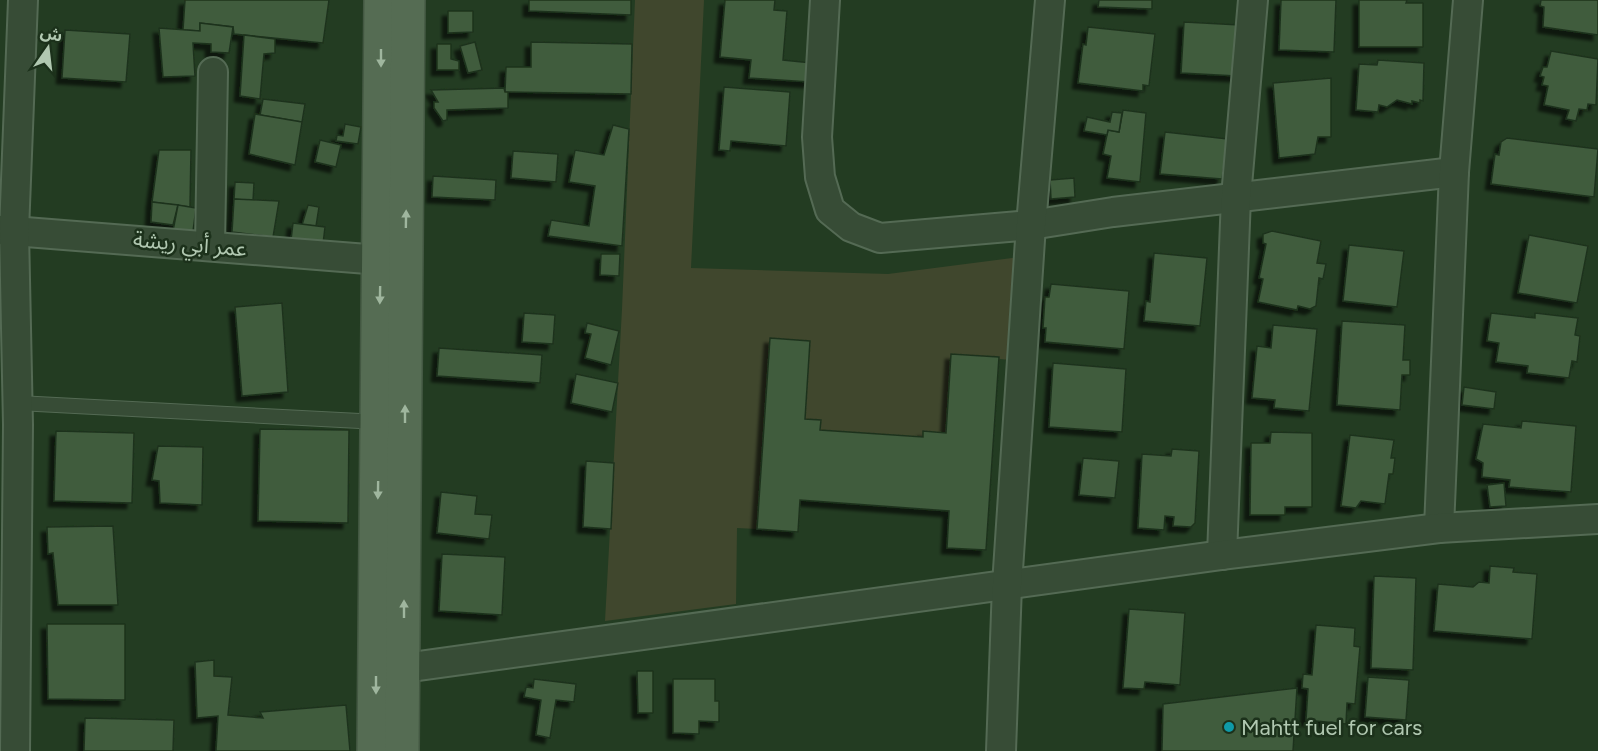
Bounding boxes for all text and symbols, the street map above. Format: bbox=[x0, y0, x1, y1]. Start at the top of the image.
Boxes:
north arrow bbox=[18, 18, 78, 78]
text: ش bbox=[39, 22, 65, 46]
one-way arrow bbox=[376, 49, 386, 68]
one-way arrow bbox=[401, 209, 410, 228]
street label: عمر أبي ريشة bbox=[132, 226, 248, 266]
one-way arrow bbox=[375, 286, 385, 305]
one-way arrow bbox=[400, 404, 410, 423]
one-way arrow bbox=[373, 481, 383, 500]
one-way arrow bbox=[399, 599, 409, 618]
one-way arrow bbox=[371, 676, 380, 695]
place label: Mahtt fuel for cars bbox=[1241, 714, 1422, 741]
marker: Mahtt fuel for cars bbox=[1222, 720, 1236, 734]

